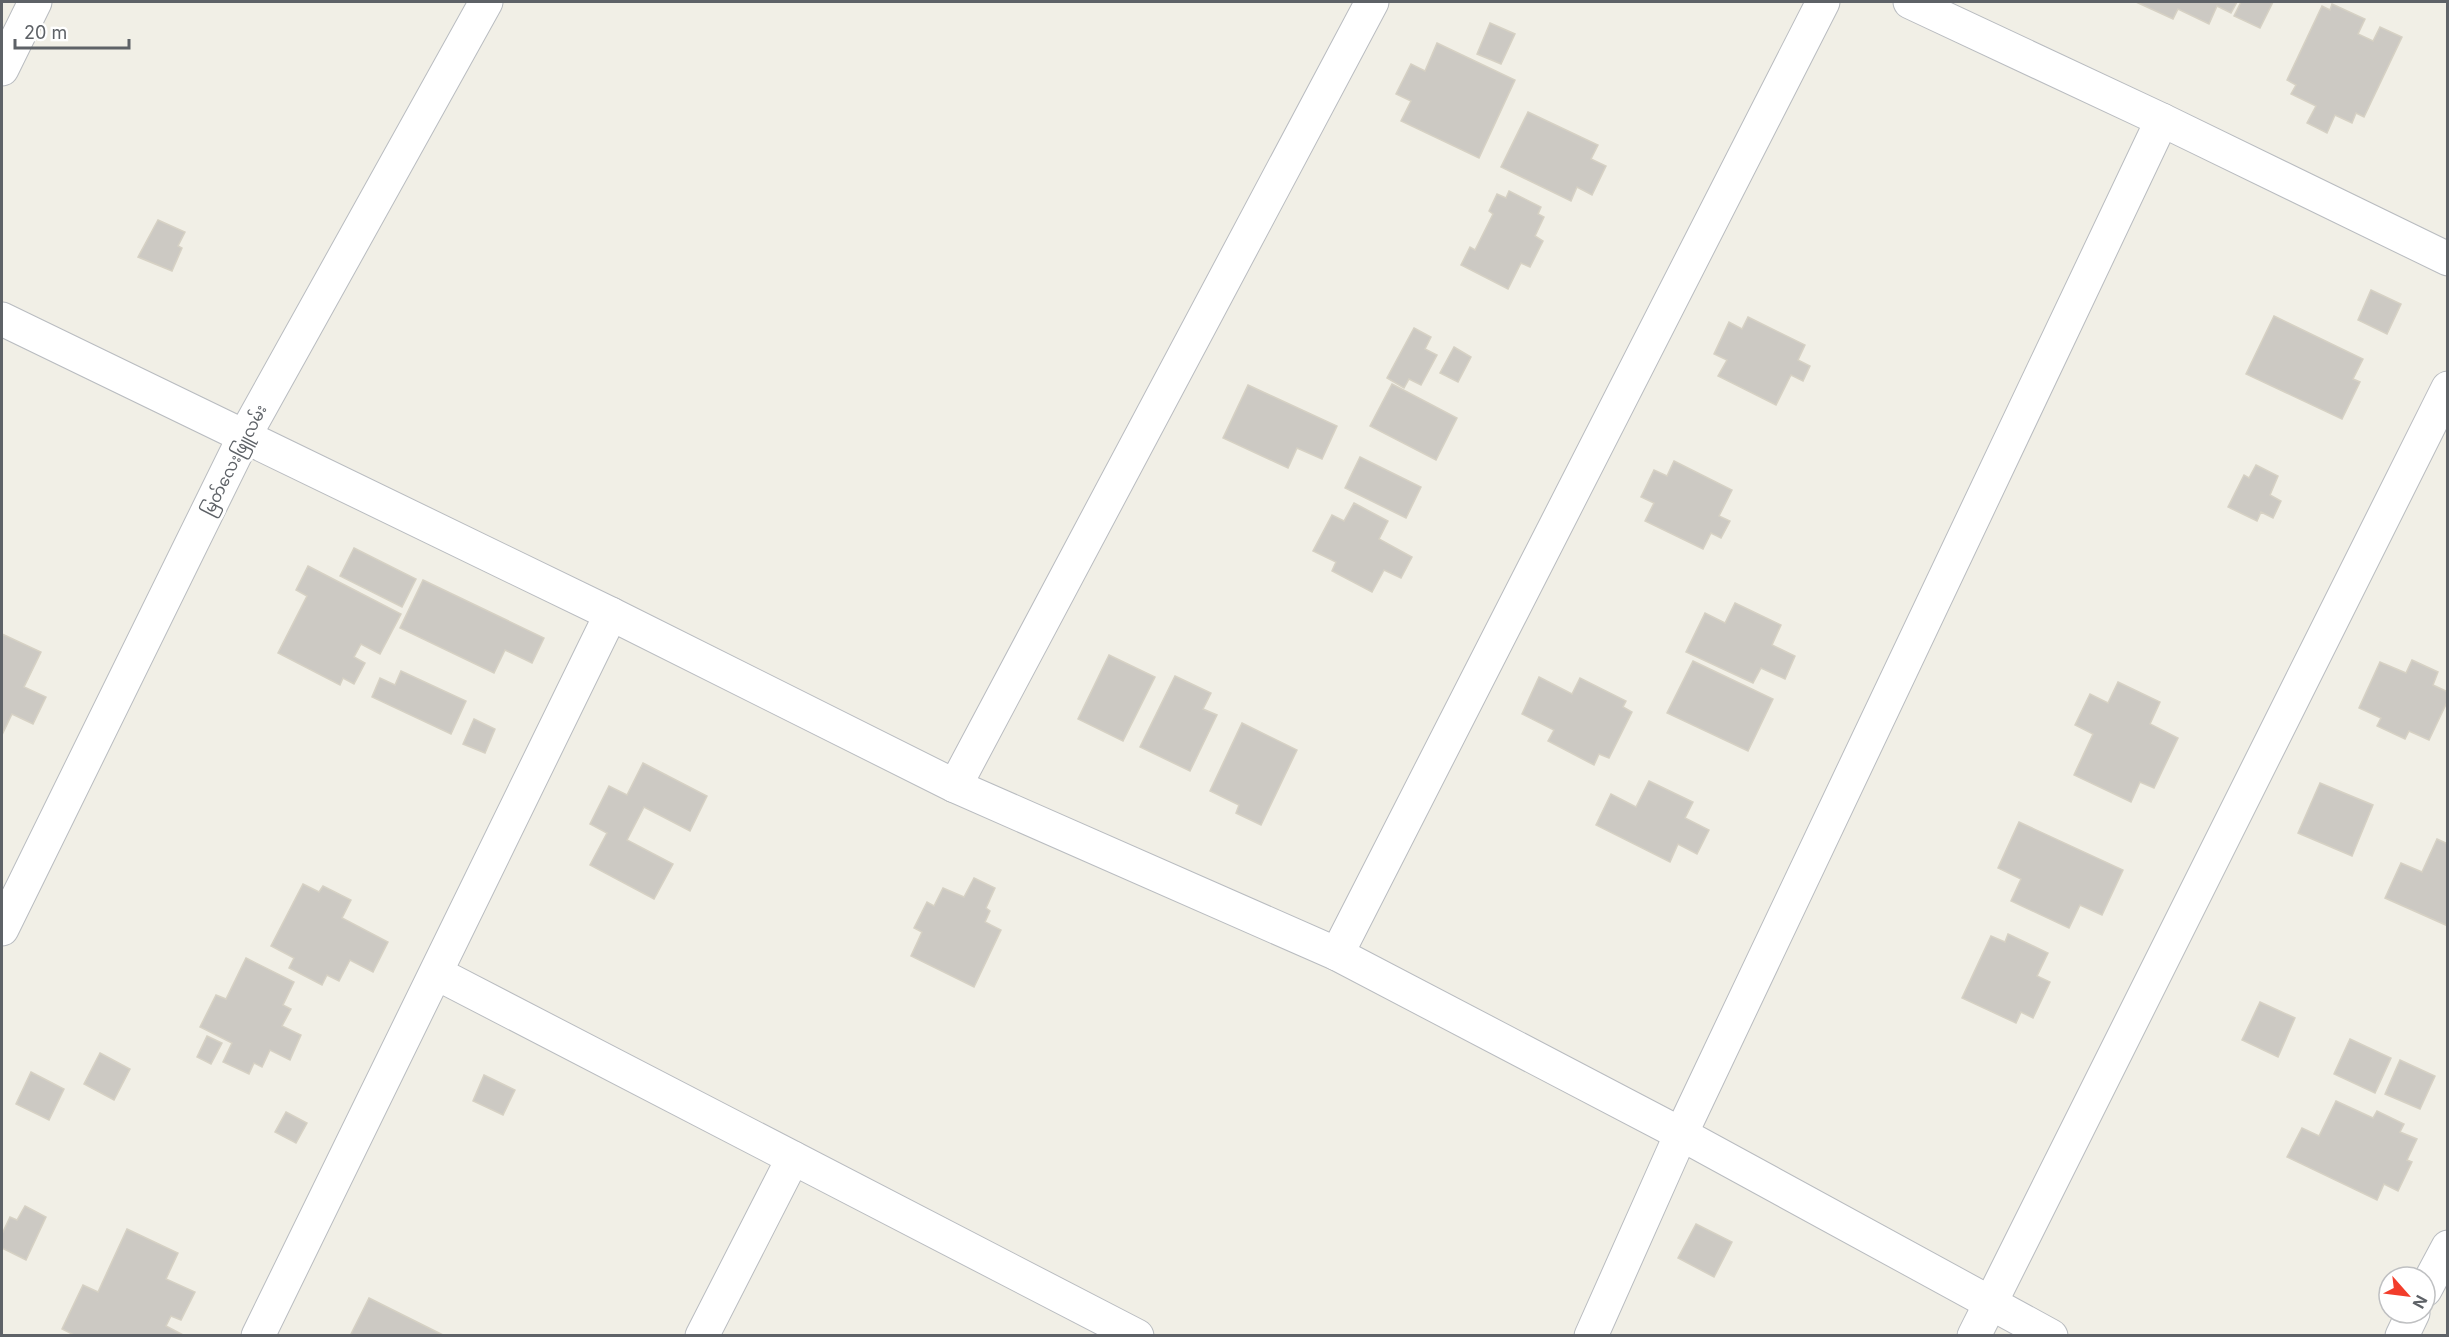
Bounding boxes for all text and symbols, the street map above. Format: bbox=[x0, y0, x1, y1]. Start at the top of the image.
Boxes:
scale bar bbox=[15, 12, 129, 50]
text: 20 m bbox=[24, 22, 67, 43]
street label: မြတ်လေးဖြူလမ်း bbox=[196, 401, 274, 521]
north arrow bbox=[2377, 1265, 2437, 1325]
text: N bbox=[2409, 1292, 2432, 1312]

